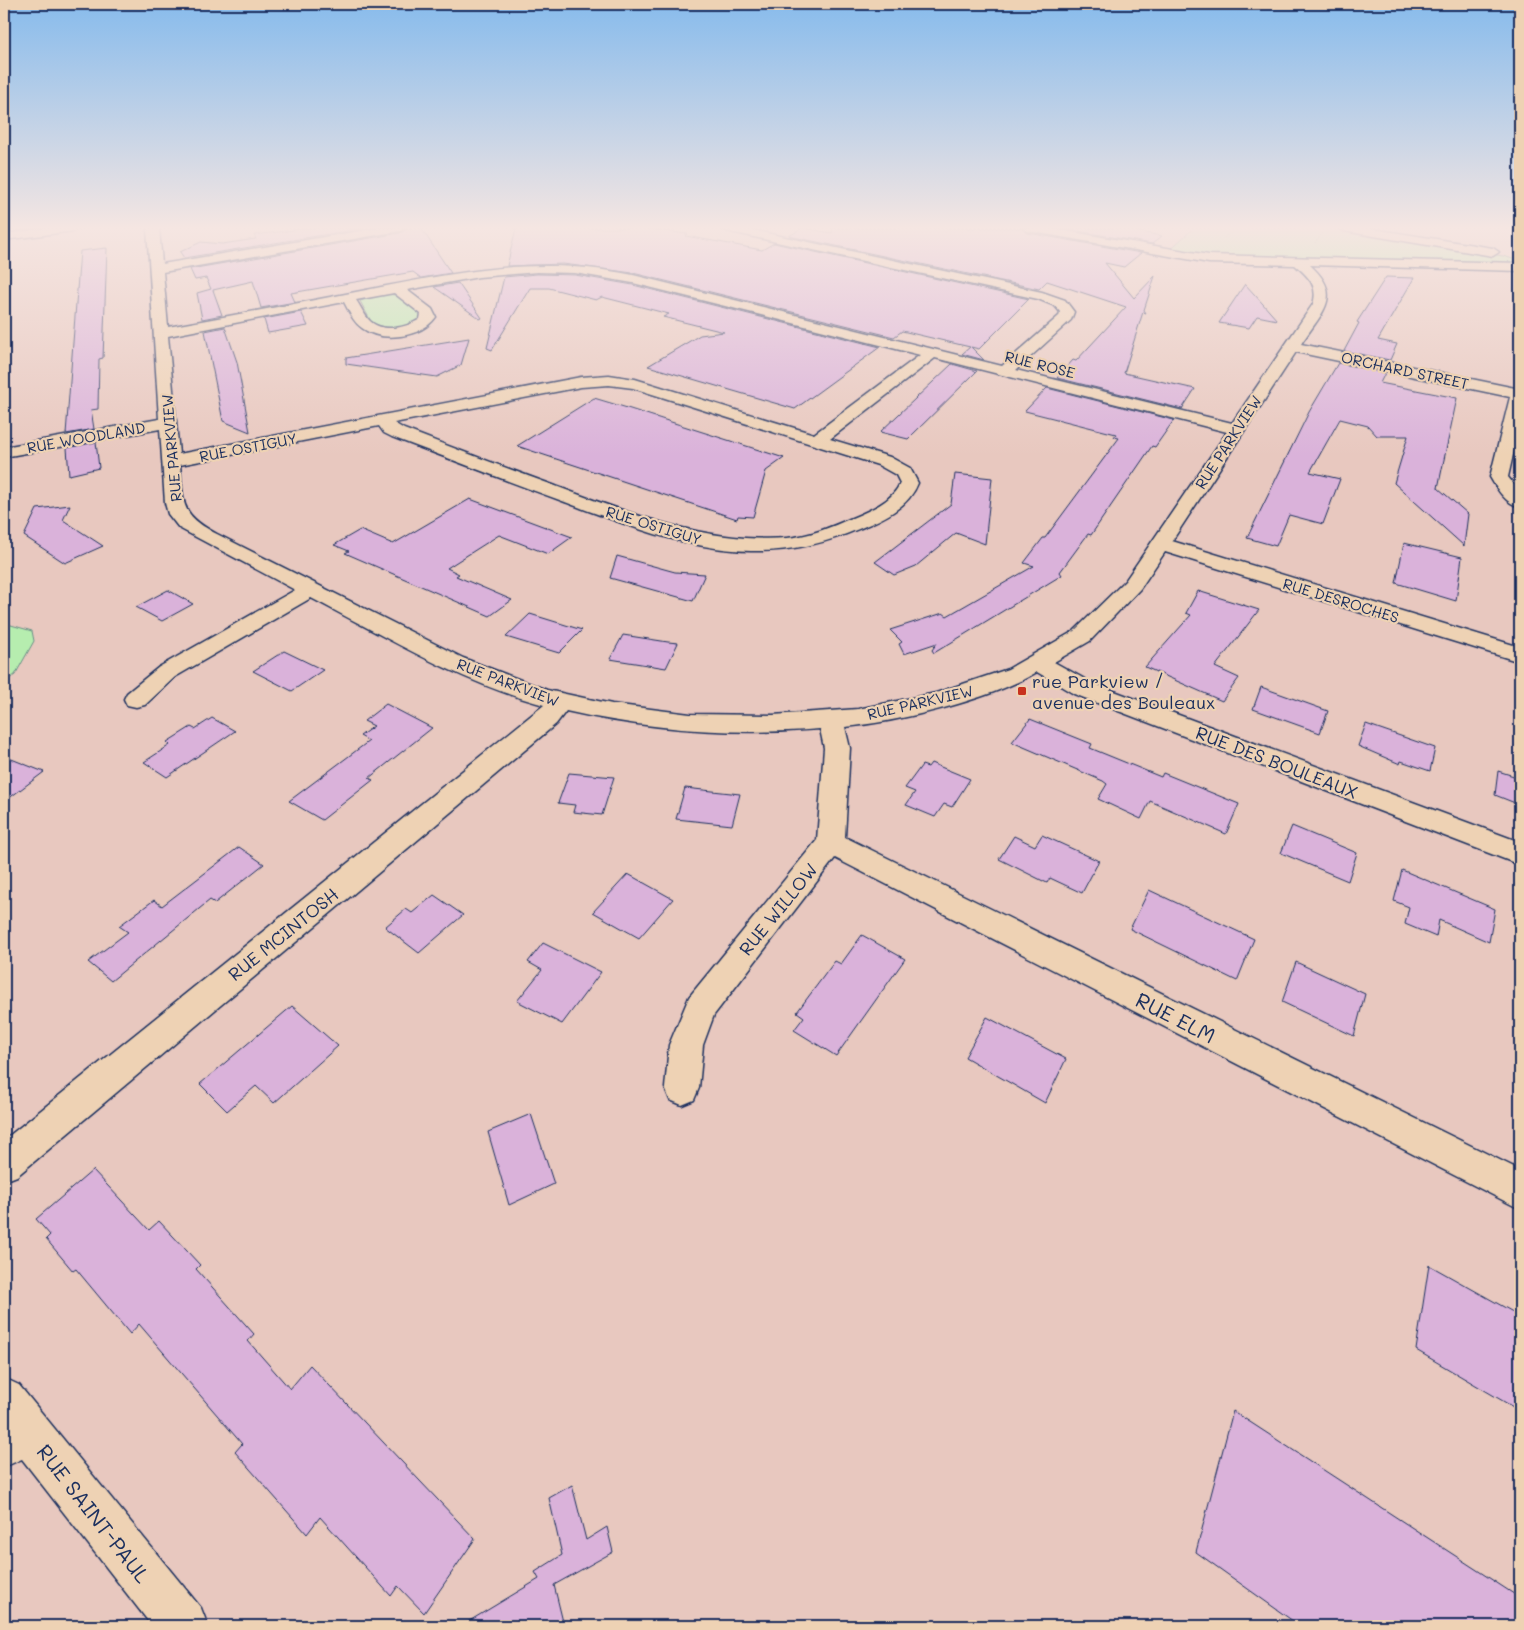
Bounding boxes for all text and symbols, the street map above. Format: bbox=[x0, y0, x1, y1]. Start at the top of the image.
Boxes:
street label: RUE ROSE bbox=[1003, 346, 1078, 382]
street label: ORCHARD STREET bbox=[1339, 347, 1471, 393]
street label: RUE PARKVIEW bbox=[1190, 391, 1266, 493]
street label: RUE PARKVIEW bbox=[156, 393, 186, 503]
street label: RUE WOODLAND bbox=[25, 417, 147, 457]
street label: RUE OSTIGUY bbox=[197, 428, 299, 466]
street label: RUE OSTIGUY bbox=[604, 501, 704, 549]
street label: RUE DESROCHES bbox=[1281, 573, 1401, 627]
street label: RUE PARKVIEW bbox=[454, 653, 562, 711]
place label: rue Parkview / avenue des Bouleaux bbox=[1032, 669, 1215, 714]
street label: RUE PARKVIEW bbox=[865, 680, 975, 724]
marker: rue Parkview / avenue des Bouleaux bbox=[1016, 685, 1028, 697]
street label: RUE DES BOULEAUX bbox=[1192, 720, 1362, 804]
street label: RUE WILLOW bbox=[733, 858, 823, 960]
street label: RUE MCINTOSH bbox=[223, 882, 343, 986]
street label: RUE ELM bbox=[1132, 985, 1220, 1049]
street label: RUE SAINT-PAUL bbox=[31, 1438, 157, 1588]

